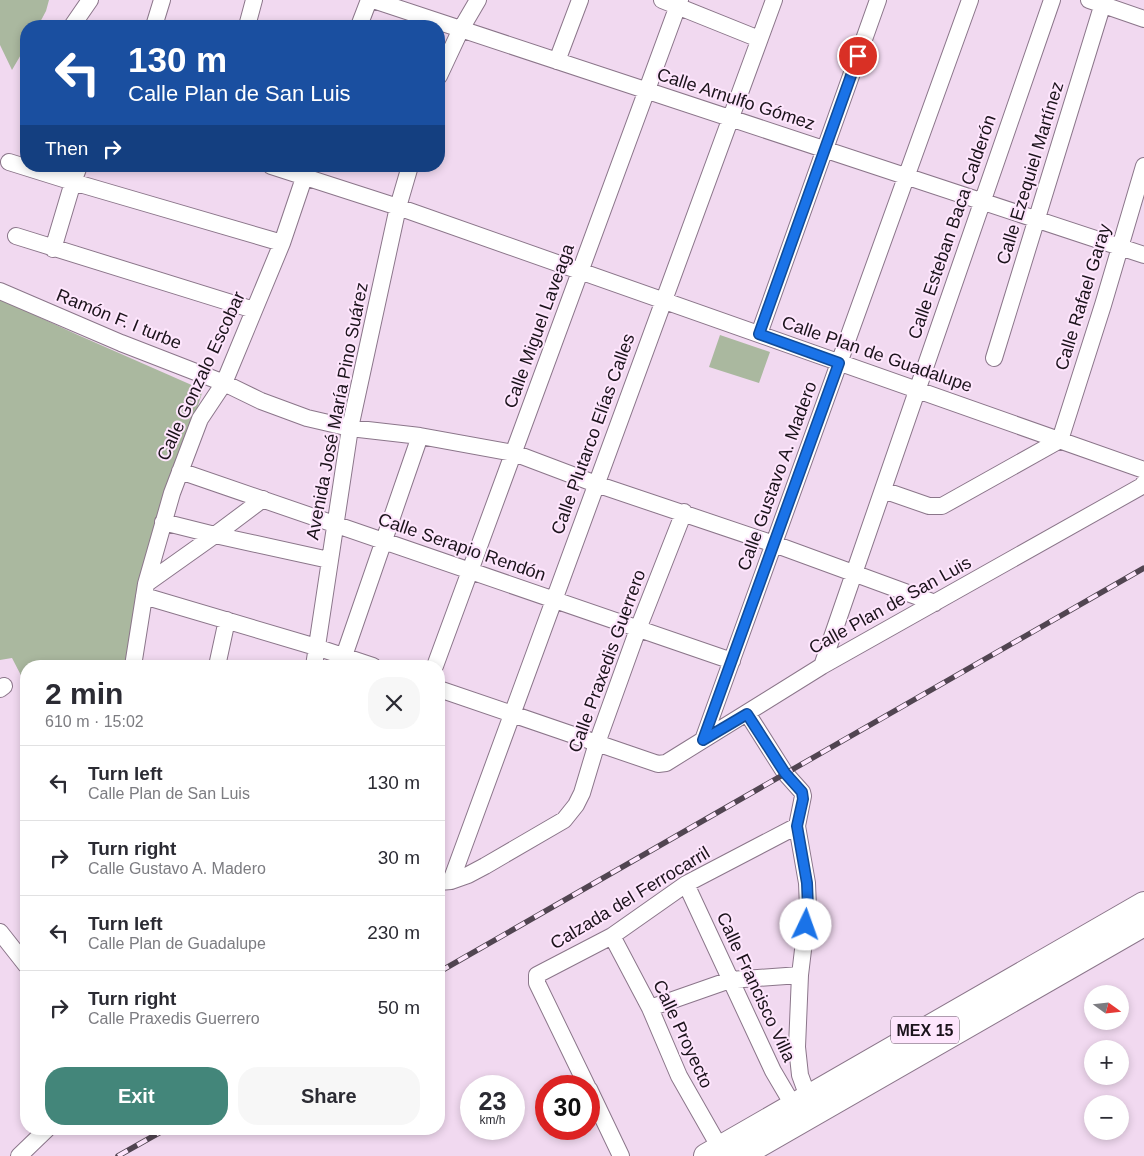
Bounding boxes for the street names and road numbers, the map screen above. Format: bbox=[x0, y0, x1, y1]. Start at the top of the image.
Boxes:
street label: Calle Arnulfo Gómez bbox=[654, 64, 818, 134]
street label: Calle Ezequiel Martínez bbox=[993, 79, 1067, 267]
street label: Calle Esteban Baca Calderón bbox=[904, 112, 1000, 342]
street label: Calle Rafael Garay bbox=[1051, 221, 1115, 373]
street label: Calle Miguel Laveaga bbox=[500, 240, 578, 411]
street label: Avenida José María Pino Suárez bbox=[302, 281, 372, 541]
street label: Ramón F. I turbe bbox=[54, 285, 184, 353]
street label: Calle Gonzalo Escobar bbox=[153, 288, 249, 464]
street label: Calle Plan de Guadalupe bbox=[779, 312, 975, 396]
street label: Calle Plutarco Elías Calles bbox=[547, 331, 639, 537]
street label: Calle Gustavo A. Madero bbox=[733, 379, 821, 573]
street label: Calle Serapio Rendón bbox=[375, 509, 549, 585]
street label: Calle Plan de San Luis bbox=[806, 552, 974, 658]
street label: Calle Praxedis Guerrero bbox=[565, 567, 649, 755]
street label: Calzada del Ferrocarril bbox=[547, 843, 713, 953]
street label: Calle Francisco Villa bbox=[713, 909, 800, 1066]
street label: Calle Proyecto bbox=[649, 977, 717, 1091]
road number: MEX 15 bbox=[891, 1016, 959, 1044]

